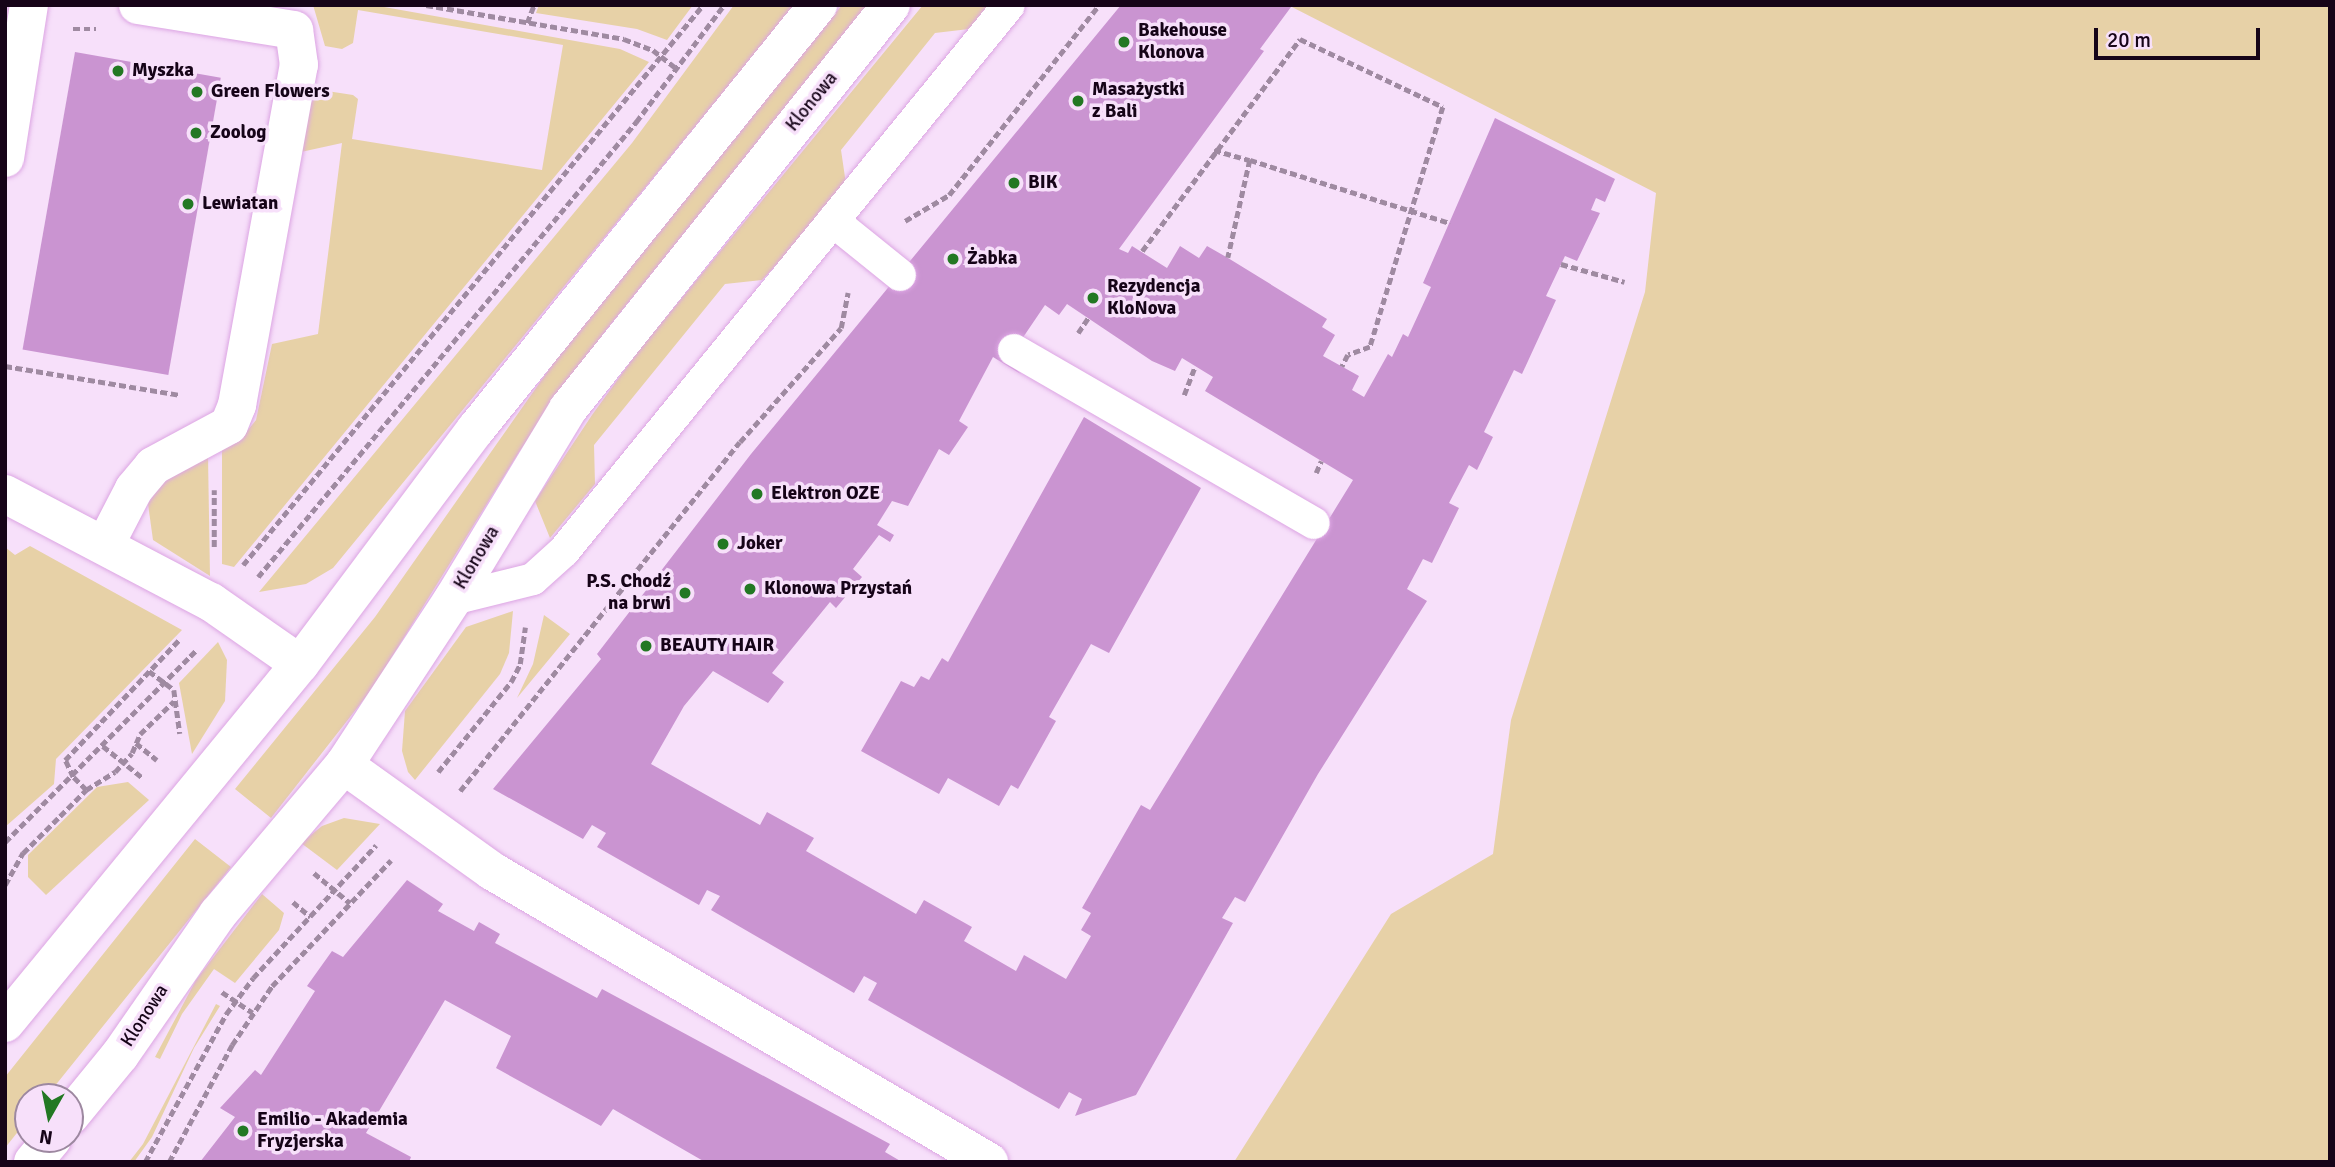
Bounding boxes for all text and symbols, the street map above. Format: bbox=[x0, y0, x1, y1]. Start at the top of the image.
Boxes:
scale bar bbox=[2097, 14, 2263, 58]
place label: Bakehouse Klonova bbox=[1138, 20, 1227, 64]
text: 20 m bbox=[2107, 27, 2151, 53]
marker: Bakehouse Klonova bbox=[1116, 34, 1132, 50]
place label: Myszka bbox=[132, 60, 194, 82]
marker: Myszka bbox=[110, 63, 126, 79]
street label: Klonowa bbox=[781, 68, 843, 136]
place label: Masażystki z Bali bbox=[1092, 79, 1185, 123]
place label: Green Flowers bbox=[211, 81, 330, 103]
marker: Green Flowers bbox=[189, 84, 205, 100]
marker: Masażystki z Bali bbox=[1070, 93, 1086, 109]
place label: Zoolog bbox=[210, 122, 266, 144]
marker: Zoolog bbox=[188, 125, 204, 141]
place label: BIK bbox=[1028, 172, 1057, 194]
marker: BIK bbox=[1006, 175, 1022, 191]
place label: Lewiatan bbox=[202, 193, 278, 215]
marker: Lewiatan bbox=[180, 196, 196, 212]
place label: Żabka bbox=[967, 248, 1017, 270]
marker: Żabka bbox=[945, 251, 961, 267]
place label: Rezydencja KloNova bbox=[1107, 276, 1200, 320]
marker: Rezydencja KloNova bbox=[1085, 290, 1101, 306]
place label: Elektron OZE bbox=[771, 483, 880, 505]
marker: Elektron OZE bbox=[749, 486, 765, 502]
street label: Klonowa bbox=[449, 522, 505, 594]
place label: Joker bbox=[737, 533, 782, 555]
marker: Joker bbox=[715, 536, 731, 552]
place label: P.S. Chodź na brwi bbox=[586, 571, 671, 615]
place label: Klonowa Przystań bbox=[764, 578, 912, 600]
marker: Klonowa Przystań bbox=[742, 581, 758, 597]
marker: P.S. Chodź na brwi bbox=[677, 585, 693, 601]
place label: BEAUTY HAIR bbox=[660, 635, 774, 657]
marker: BEAUTY HAIR bbox=[638, 638, 654, 654]
street label: Klonowa bbox=[116, 981, 174, 1051]
north arrow bbox=[14, 1083, 84, 1153]
place label: Emilio - Akademia Fryzjerska bbox=[257, 1109, 408, 1153]
marker: Emilio - Akademia Fryzjerska bbox=[235, 1123, 251, 1139]
text: N bbox=[38, 1124, 54, 1150]

